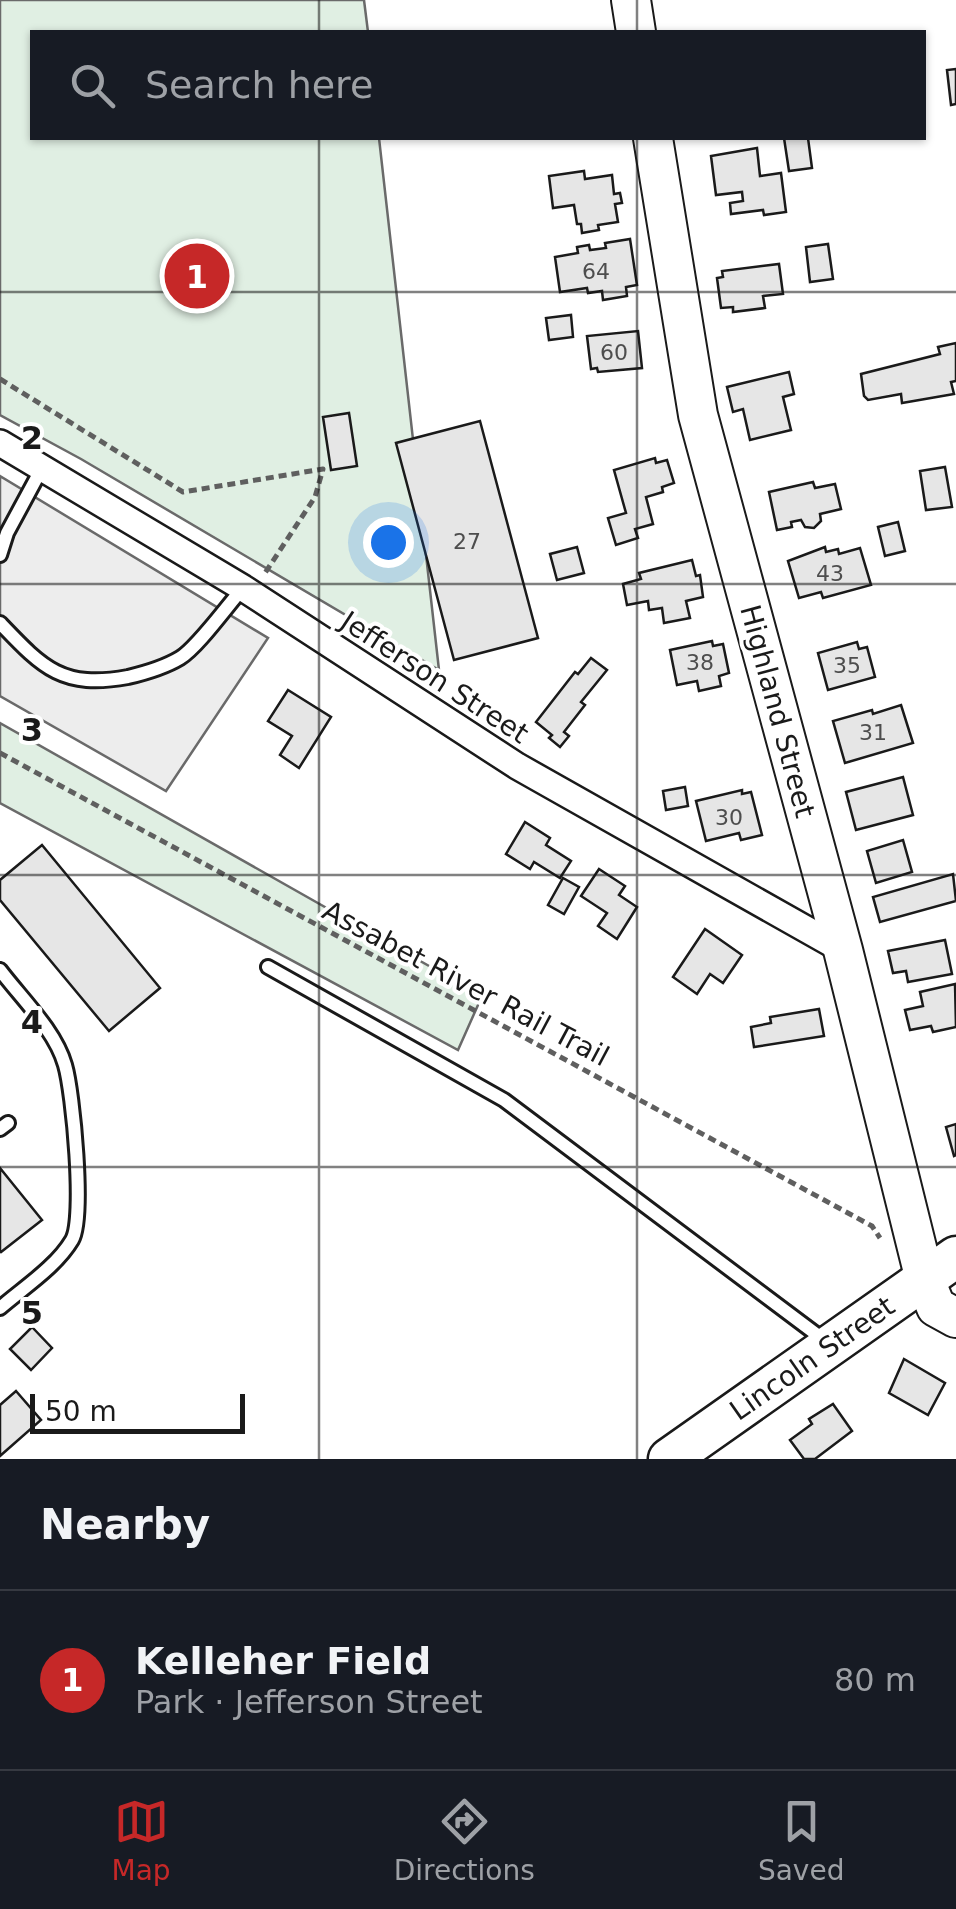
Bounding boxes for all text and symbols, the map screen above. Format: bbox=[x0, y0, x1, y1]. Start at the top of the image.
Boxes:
search box bbox=[30, 30, 926, 140]
icon: search bbox=[65, 58, 120, 113]
text: Search here bbox=[145, 63, 373, 107]
pin: 1 bbox=[164, 238, 230, 314]
house number: 64 bbox=[582, 259, 610, 284]
house number: 60 bbox=[600, 340, 628, 365]
text: 2 bbox=[21, 419, 43, 457]
your location bbox=[363, 517, 414, 568]
house number: 27 bbox=[453, 529, 481, 554]
house number: 43 bbox=[816, 561, 844, 586]
street label: Highland Street bbox=[733, 601, 822, 821]
street label: Jefferson Street bbox=[333, 603, 535, 750]
house number: 38 bbox=[686, 650, 714, 675]
house number: 35 bbox=[833, 653, 861, 678]
text: 3 bbox=[21, 711, 43, 749]
house number: 31 bbox=[859, 720, 887, 745]
house number: 30 bbox=[715, 805, 743, 830]
street label: Assabet River Rail Trail bbox=[317, 894, 615, 1073]
text: 4 bbox=[21, 1003, 43, 1041]
street label: Lincoln Street bbox=[724, 1289, 901, 1427]
text: 5 bbox=[21, 1294, 43, 1332]
scale bar bbox=[30, 1389, 245, 1434]
text: 50 m bbox=[45, 1395, 117, 1428]
text: Nearby bbox=[40, 1500, 210, 1549]
text: Kelleher Field bbox=[135, 1639, 431, 1683]
text: 1 bbox=[61, 1661, 84, 1699]
text: 80 m bbox=[834, 1661, 916, 1699]
text: Park · Jefferson Street bbox=[135, 1683, 483, 1721]
tab: Map bbox=[112, 1794, 171, 1887]
tab: Directions bbox=[394, 1794, 535, 1887]
tab: Saved bbox=[758, 1794, 844, 1887]

